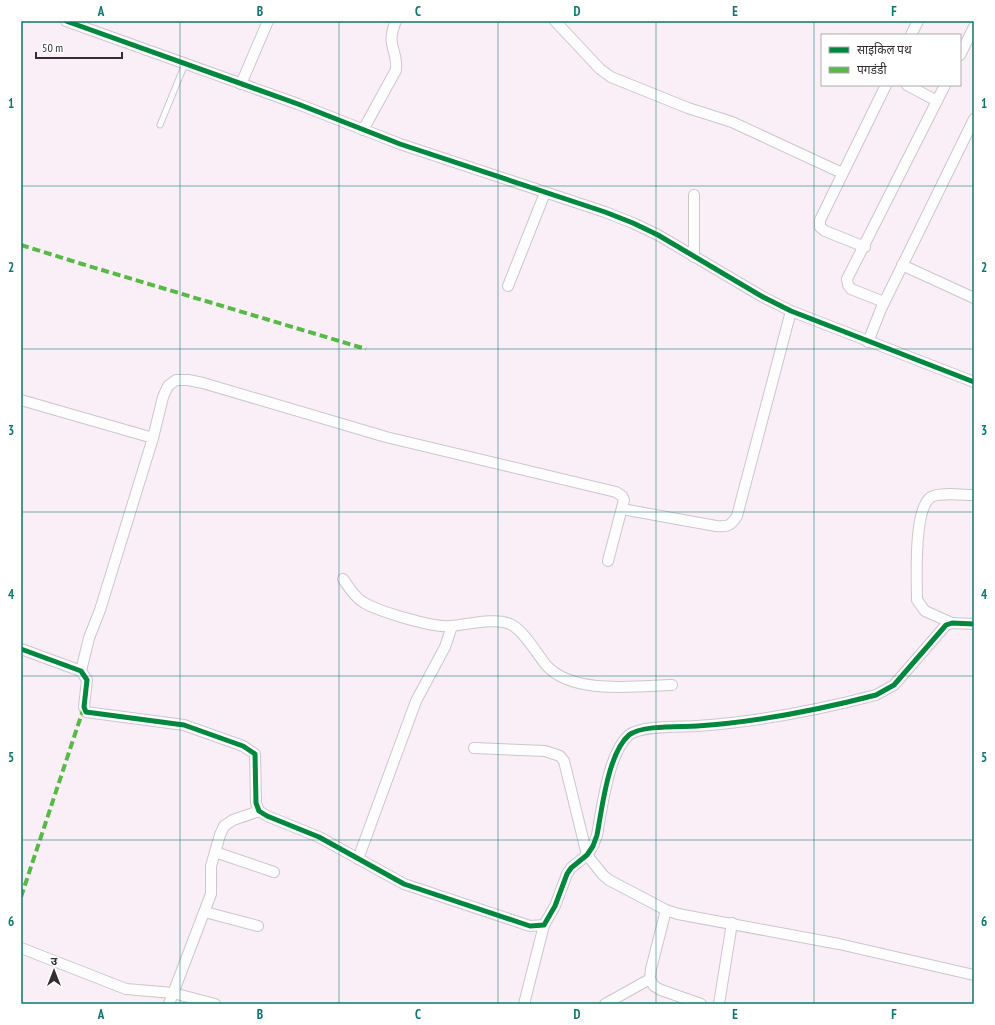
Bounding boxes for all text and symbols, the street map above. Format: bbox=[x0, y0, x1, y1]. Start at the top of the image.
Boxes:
text: A bbox=[97, 3, 105, 20]
text: B bbox=[257, 3, 263, 20]
text: C bbox=[415, 3, 421, 20]
text: D bbox=[574, 3, 581, 20]
text: E bbox=[732, 3, 738, 20]
text: F bbox=[891, 3, 897, 20]
scale bar bbox=[36, 34, 122, 60]
legend bbox=[821, 34, 961, 86]
text: 50 m bbox=[42, 40, 63, 55]
text: साइकिल पथ bbox=[857, 42, 912, 57]
text: पगडंडी bbox=[857, 62, 887, 77]
text: 1 bbox=[8, 95, 14, 112]
text: 1 bbox=[981, 95, 987, 112]
text: 2 bbox=[8, 259, 14, 276]
text: 2 bbox=[981, 259, 987, 276]
text: 3 bbox=[8, 422, 14, 439]
text: 3 bbox=[981, 422, 987, 439]
text: 4 bbox=[8, 586, 15, 603]
text: 4 bbox=[981, 586, 988, 603]
text: 5 bbox=[8, 749, 14, 766]
text: 5 bbox=[981, 749, 987, 766]
text: 6 bbox=[8, 913, 14, 930]
text: 6 bbox=[981, 913, 987, 930]
north arrow bbox=[34, 951, 74, 991]
text: उ bbox=[51, 954, 58, 968]
text: A bbox=[97, 1006, 105, 1023]
text: B bbox=[257, 1006, 263, 1023]
text: C bbox=[415, 1006, 421, 1023]
text: D bbox=[574, 1006, 581, 1023]
text: E bbox=[732, 1006, 738, 1023]
text: F bbox=[891, 1006, 897, 1023]

